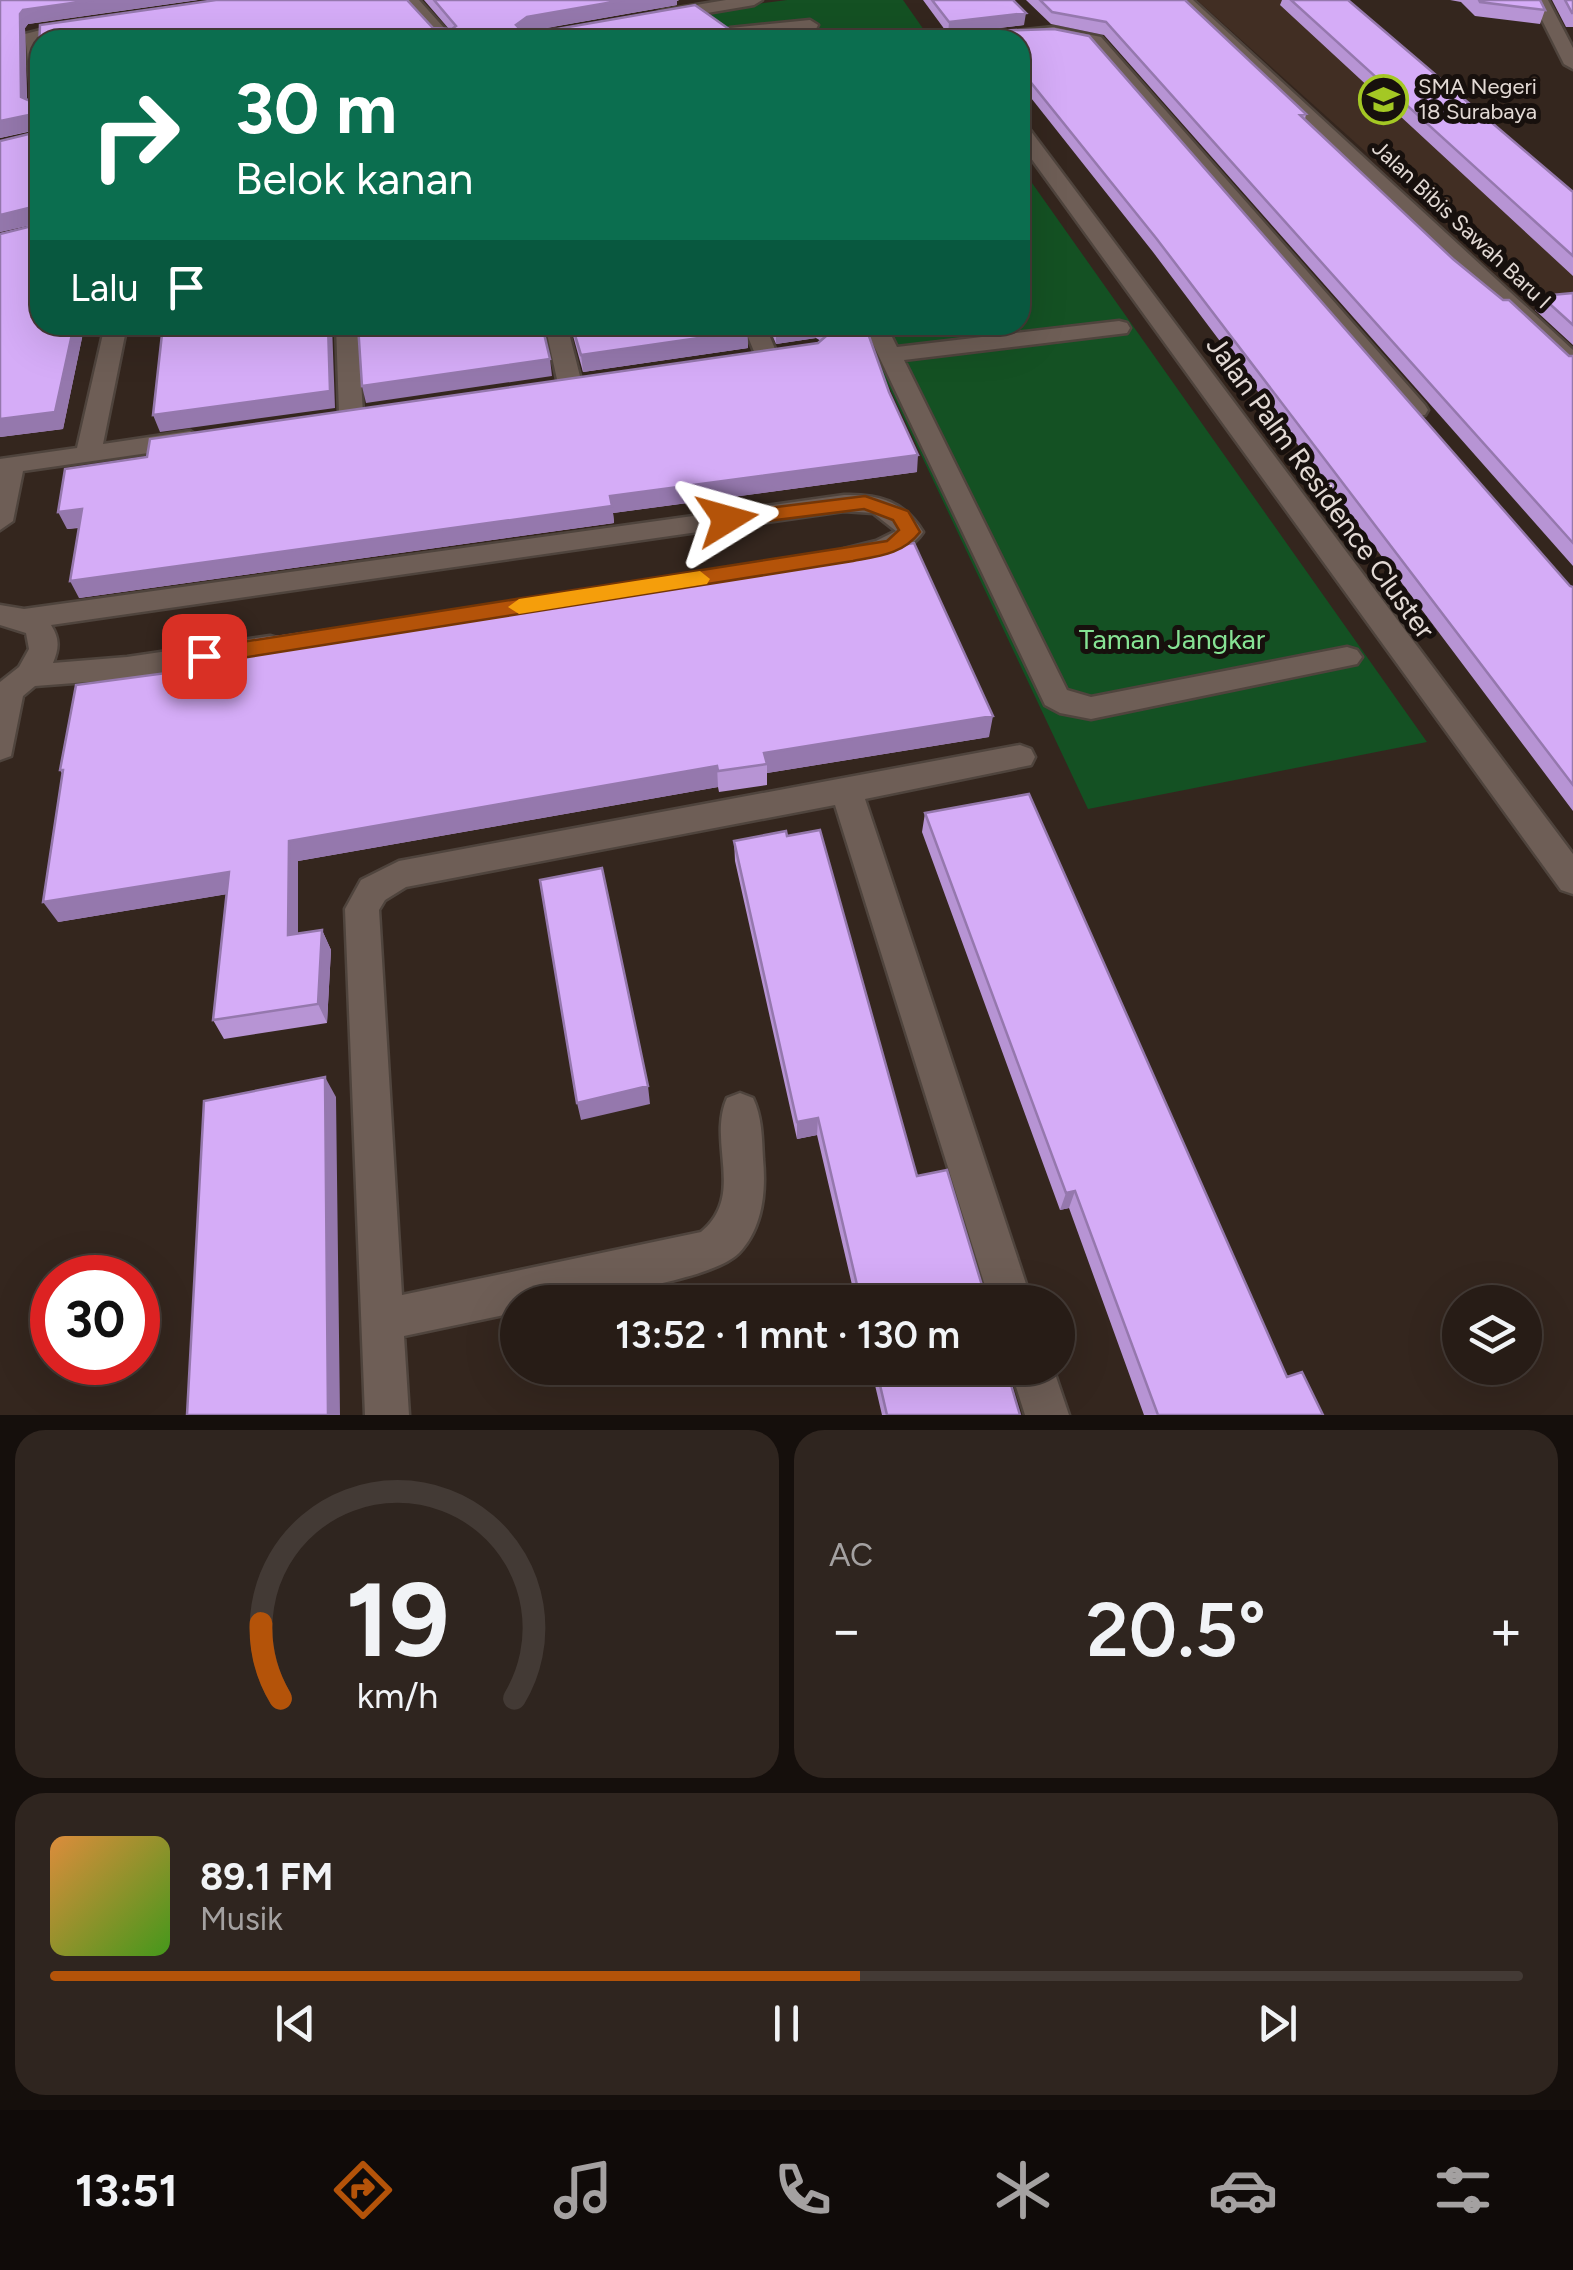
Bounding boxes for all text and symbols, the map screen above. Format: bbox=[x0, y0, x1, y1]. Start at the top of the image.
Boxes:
text: 30 m bbox=[235, 66, 397, 151]
icon: right bbox=[70, 70, 200, 200]
school or university icon: SMA Negeri 18 Surabaya bbox=[1357, 73, 1409, 125]
place label: SMA Negeri 18 Surabaya bbox=[1418, 73, 1537, 125]
street label: Jalan Bibis Sawah Baru I bbox=[1367, 134, 1557, 314]
text: Belok kanan bbox=[235, 151, 473, 205]
icon: arrive bbox=[159, 260, 214, 315]
text: Lalu bbox=[70, 265, 139, 311]
street label: Jalan Palm Residence Cluster bbox=[1200, 329, 1443, 646]
position arrow bbox=[675, 467, 779, 571]
pin bbox=[162, 614, 247, 699]
park label: Taman Jangkar bbox=[1079, 622, 1266, 656]
icon: arrive bbox=[177, 629, 232, 684]
speed limit sign: 30 bbox=[30, 1255, 160, 1385]
map controls bbox=[1442, 1285, 1542, 1385]
button: layers bbox=[1442, 1285, 1542, 1385]
text: 13:52 · 1 mnt · 130 m bbox=[615, 1312, 960, 1358]
text: AC bbox=[829, 1536, 873, 1574]
text: 19 bbox=[345, 1557, 449, 1682]
text: 20.5° bbox=[1086, 1585, 1266, 1675]
text: − bbox=[829, 1597, 863, 1663]
text: + bbox=[1489, 1597, 1523, 1663]
text: km/h bbox=[356, 1674, 438, 1717]
text: 89.1 FM bbox=[200, 1854, 333, 1900]
text: Musik bbox=[200, 1900, 283, 1938]
icon: previous bbox=[268, 1996, 323, 2051]
icon: pause bbox=[759, 1996, 814, 2051]
icon: next bbox=[1250, 1996, 1305, 2051]
icon: directions bbox=[328, 2155, 398, 2225]
icon: music bbox=[548, 2155, 618, 2225]
icon: phone bbox=[768, 2155, 838, 2225]
icon: climate bbox=[988, 2155, 1058, 2225]
icon: car bbox=[1208, 2155, 1278, 2225]
icon: filters bbox=[1428, 2155, 1498, 2225]
text: 13:51 bbox=[75, 2163, 178, 2217]

